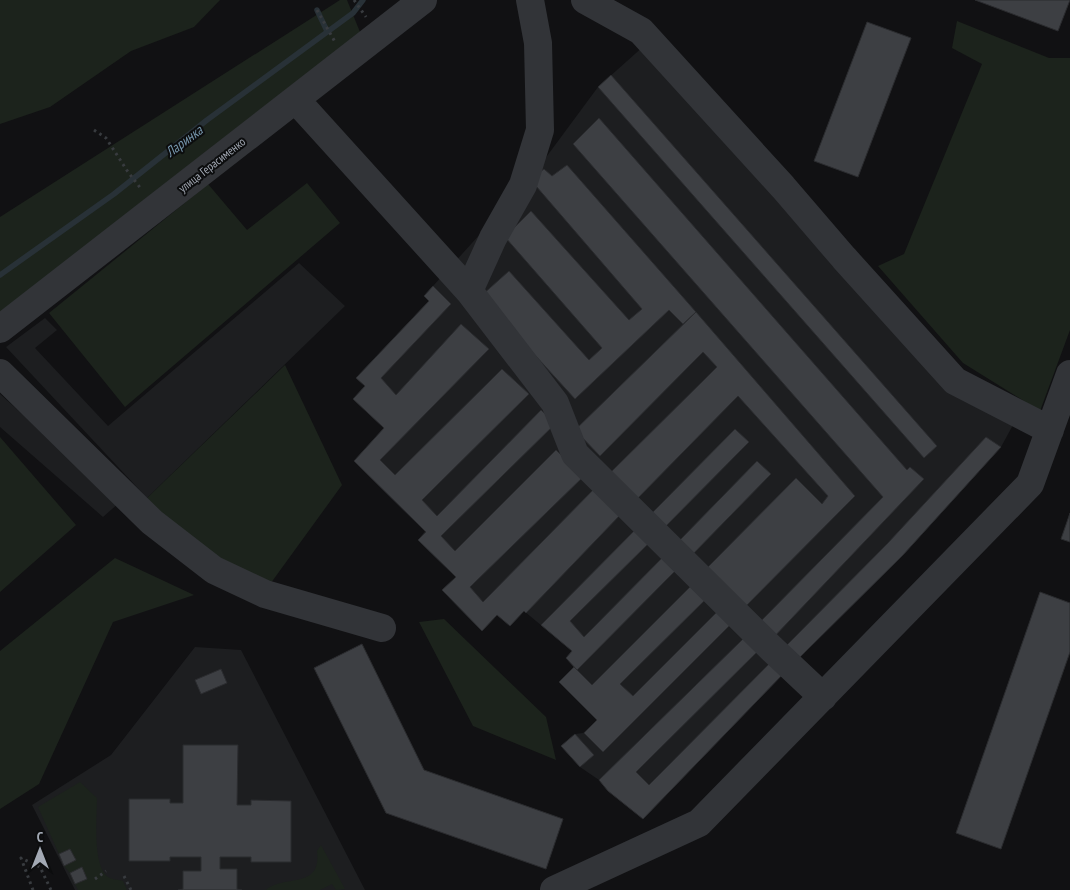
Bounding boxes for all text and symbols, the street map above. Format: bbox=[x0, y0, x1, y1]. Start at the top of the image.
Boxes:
water label: Ларинка bbox=[161, 120, 207, 161]
street label: улица Герасименко bbox=[175, 134, 248, 195]
north arrow bbox=[15, 825, 65, 875]
text: С bbox=[37, 828, 44, 846]

